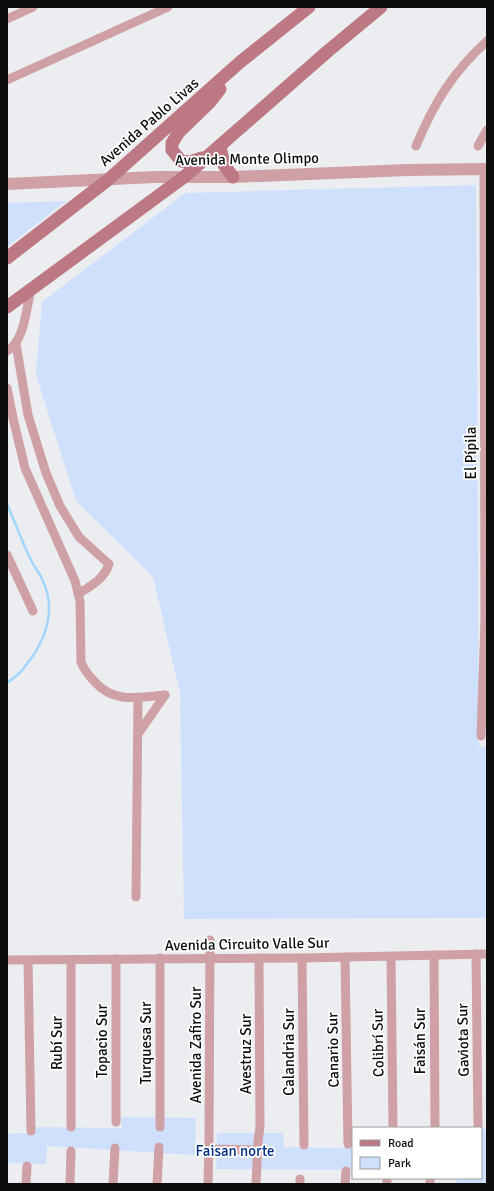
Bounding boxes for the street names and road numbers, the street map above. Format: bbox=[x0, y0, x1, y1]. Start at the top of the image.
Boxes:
street label: Avenida Pablo Livas bbox=[96, 74, 203, 170]
street label: Avenida Monte Olimpo bbox=[175, 149, 319, 169]
street label: El Pípila bbox=[462, 427, 480, 479]
street label: Avenida Circuito Valle Sur bbox=[164, 934, 330, 954]
street label: Avenida Zafiro Sur bbox=[187, 986, 205, 1104]
street label: Turquesa Sur bbox=[137, 1001, 155, 1084]
street label: Gaviota Sur bbox=[453, 1003, 473, 1077]
street label: Topacio Sur bbox=[93, 1004, 111, 1078]
street label: Faisán Sur bbox=[411, 1007, 429, 1074]
street label: Calandria Sur bbox=[280, 1008, 298, 1096]
street label: Colibrí Sur bbox=[368, 1008, 388, 1077]
street label: Canario Sur bbox=[323, 1012, 343, 1088]
street label: Avestruz Sur bbox=[237, 1013, 255, 1094]
street label: Rubí Sur bbox=[48, 1015, 66, 1070]

